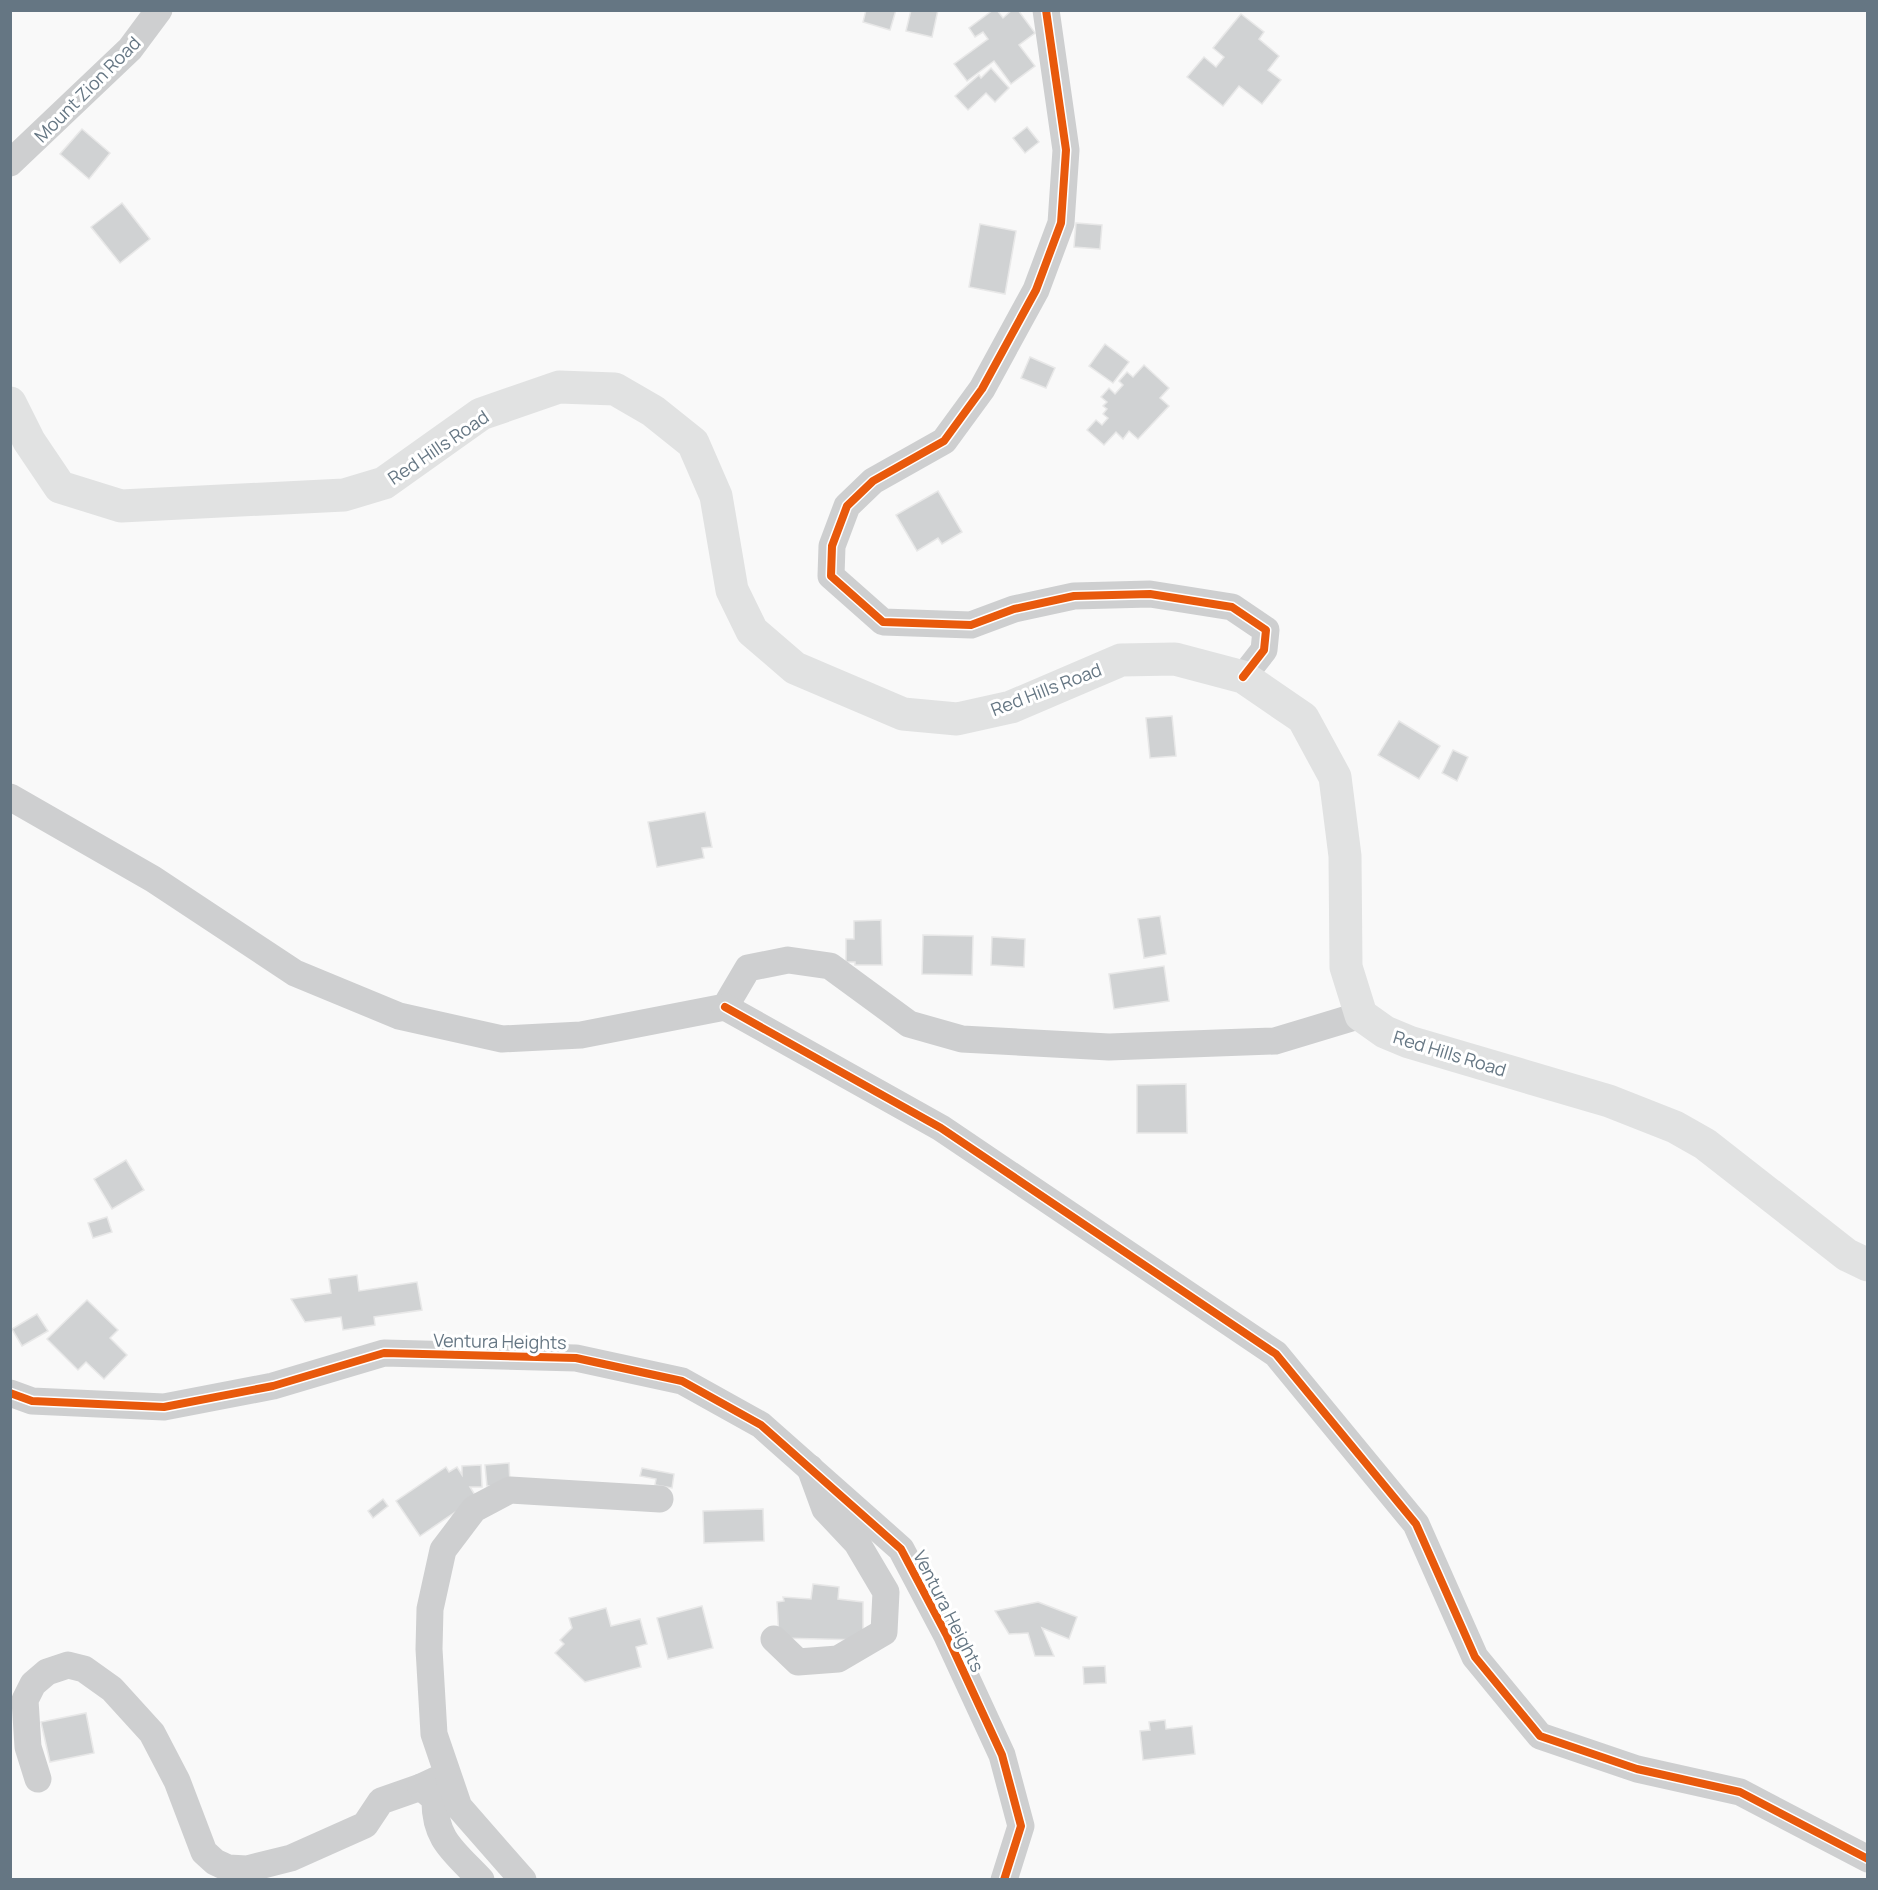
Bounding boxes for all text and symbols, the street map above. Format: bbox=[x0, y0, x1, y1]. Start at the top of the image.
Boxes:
street label: Mount Zion Road bbox=[29, 31, 145, 147]
street label: Red Hills Road bbox=[383, 404, 493, 490]
street label: Red Hills Road bbox=[987, 657, 1105, 721]
street label: Red Hills Road bbox=[1391, 1024, 1509, 1082]
street label: Ventura Heights bbox=[433, 1328, 567, 1354]
street label: Ventura Heights bbox=[908, 1546, 990, 1676]

